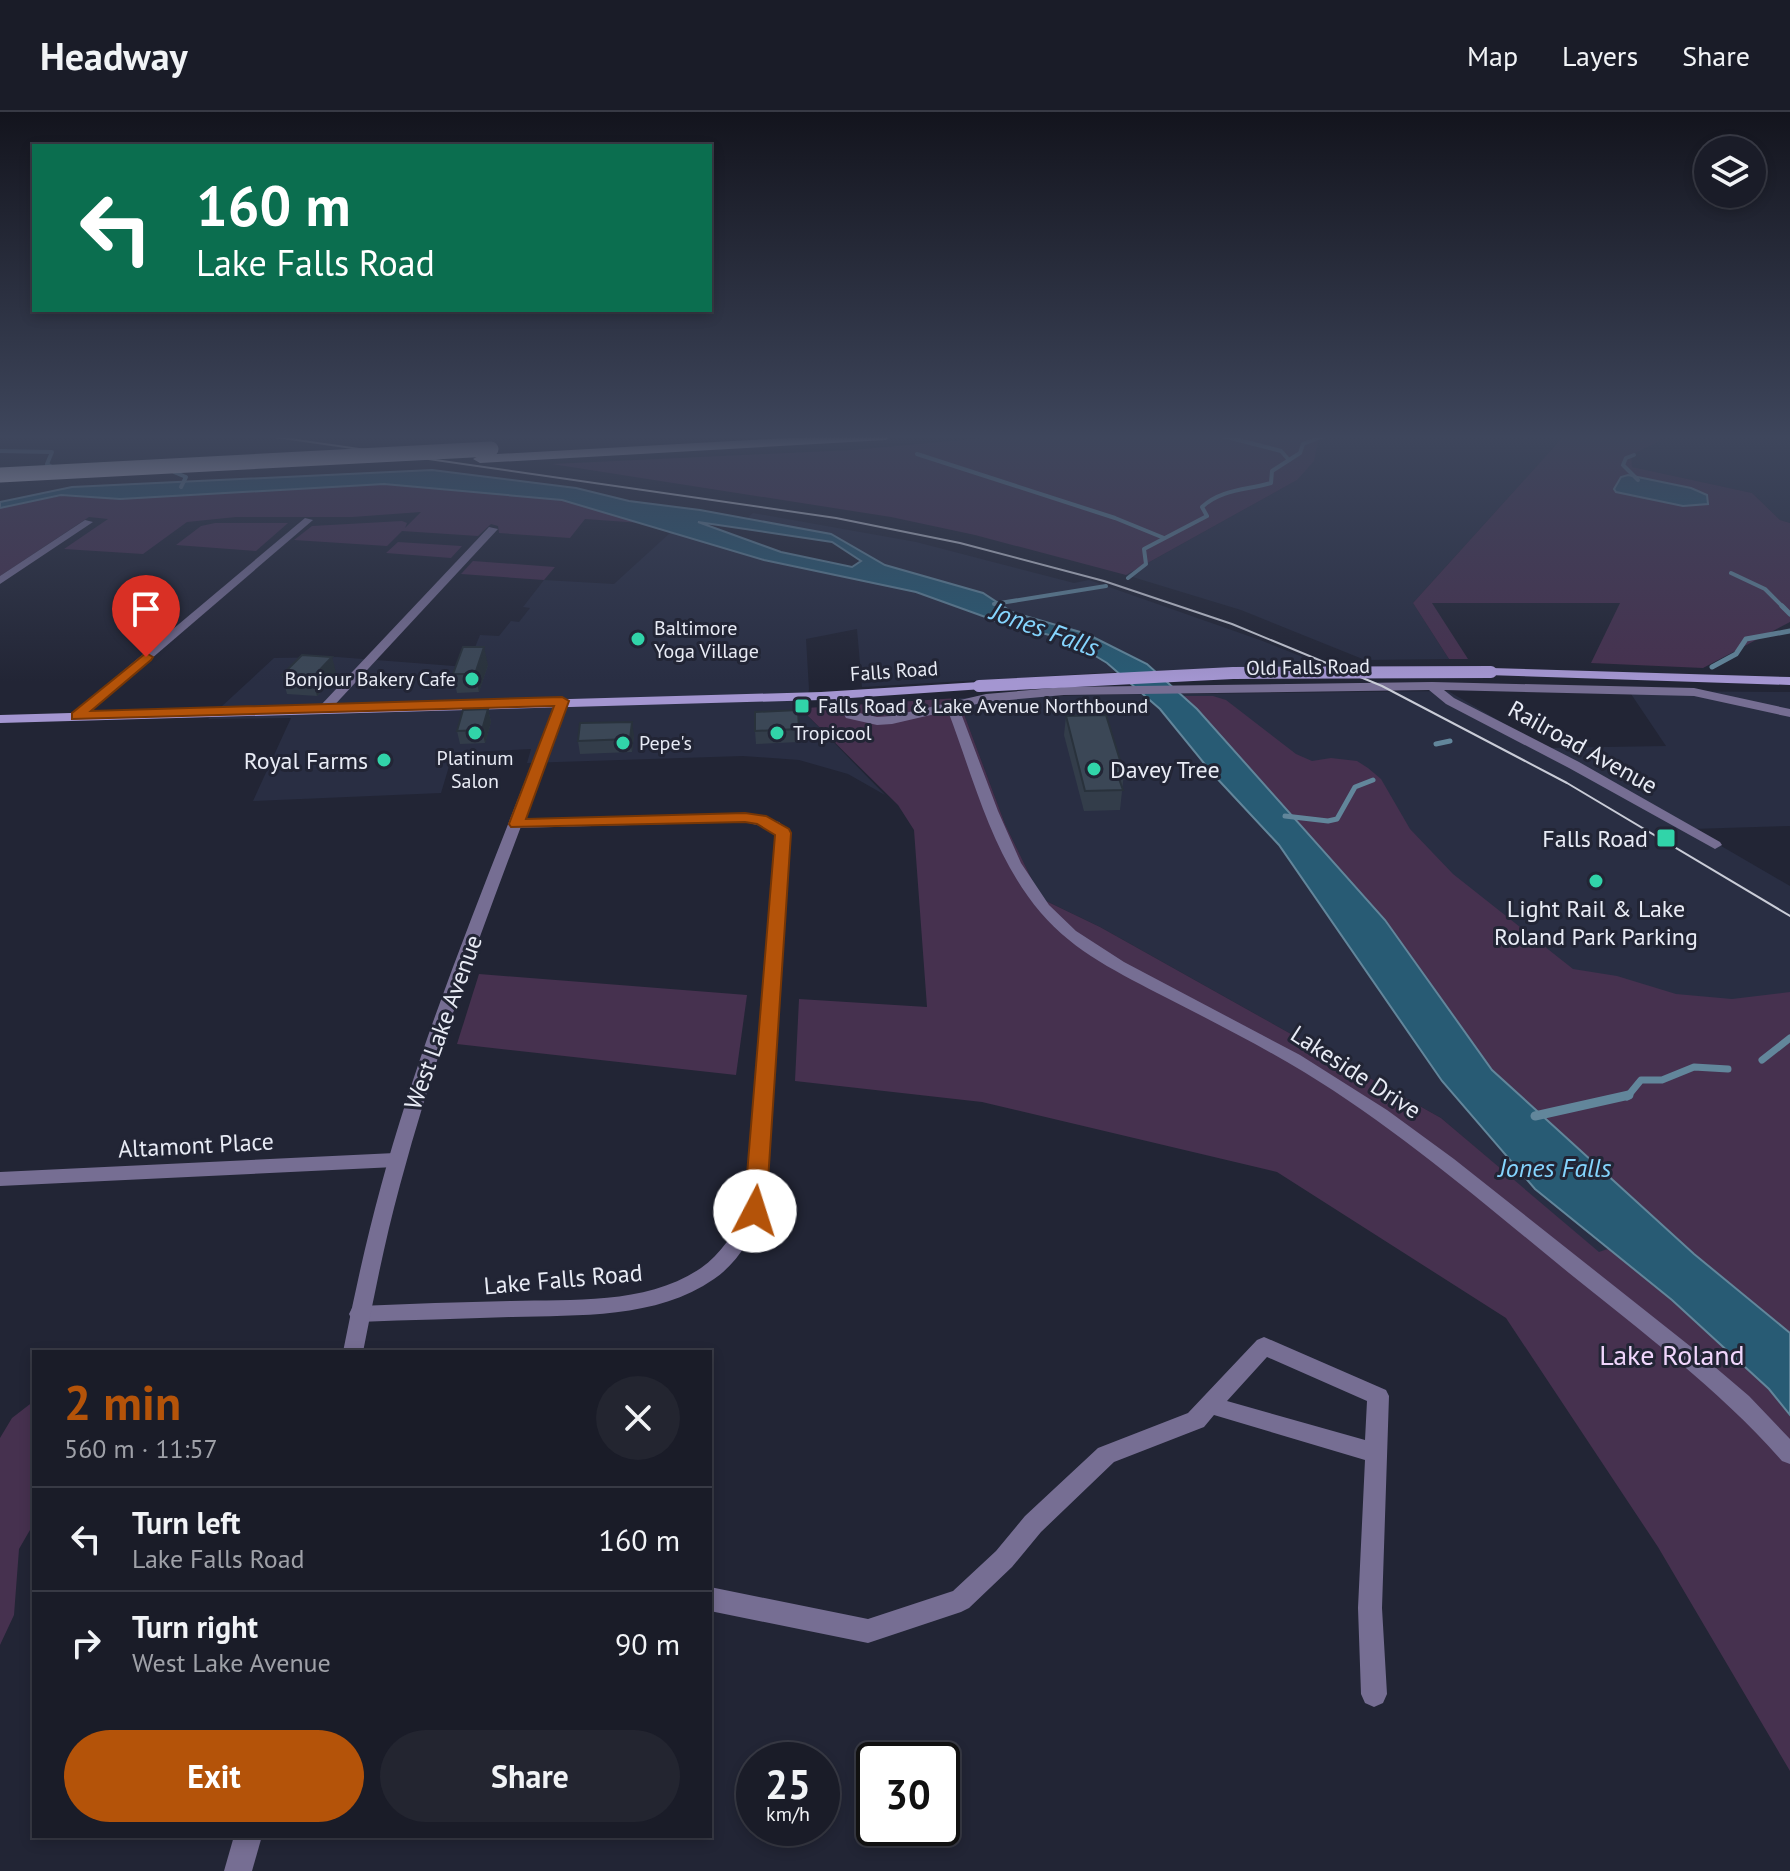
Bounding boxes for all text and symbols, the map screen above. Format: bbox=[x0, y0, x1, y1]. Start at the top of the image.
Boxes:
text: Headway bbox=[40, 31, 188, 80]
text: Map bbox=[1467, 37, 1518, 74]
text: Layers bbox=[1562, 37, 1638, 74]
text: Share bbox=[1682, 37, 1750, 74]
map controls bbox=[1694, 136, 1766, 208]
button: layers bbox=[1694, 136, 1766, 208]
text: 160 m bbox=[196, 169, 351, 241]
icon: left bbox=[64, 176, 168, 280]
text: Lake Falls Road bbox=[196, 239, 435, 286]
pin bbox=[112, 575, 180, 657]
icon: arrive bbox=[124, 587, 168, 631]
water label: Jones Falls bbox=[984, 594, 1104, 664]
place label: Baltimore Yoga Village bbox=[654, 615, 759, 664]
marker: Baltimore Yoga Village bbox=[629, 630, 647, 648]
street label: Old Falls Road bbox=[1246, 653, 1370, 681]
street label: Falls Road bbox=[849, 655, 939, 687]
place label: Bonjour Bakery Cafe bbox=[285, 666, 456, 692]
marker: Bonjour Bakery Cafe bbox=[463, 670, 481, 688]
place label: Falls Road & Lake Avenue Northbound bbox=[818, 693, 1148, 719]
street label: Railroad Avenue bbox=[1503, 693, 1663, 801]
marker: Falls Road & Lake Avenue Northbound bbox=[793, 697, 811, 715]
place label: Tropicool bbox=[793, 720, 872, 746]
marker: Platinum Salon bbox=[466, 724, 484, 742]
marker: Tropicool bbox=[768, 724, 786, 742]
place label: Pepe's bbox=[639, 730, 692, 756]
marker: Pepe's bbox=[614, 734, 632, 752]
place label: Royal Farms bbox=[244, 745, 368, 776]
place label: Platinum Salon bbox=[436, 745, 514, 794]
marker: Royal Farms bbox=[375, 751, 393, 769]
place label: Davey Tree bbox=[1110, 754, 1220, 785]
marker: Davey Tree bbox=[1085, 760, 1103, 778]
place label: Falls Road bbox=[1542, 823, 1648, 854]
marker: Falls Road bbox=[1655, 827, 1677, 849]
marker: Light Rail & Lake Roland Park Parking bbox=[1587, 872, 1605, 890]
place label: Light Rail & Lake Roland Park Parking bbox=[1494, 893, 1698, 952]
street label: West Lake Avenue bbox=[397, 930, 489, 1114]
street label: Lakeside Drive bbox=[1285, 1018, 1427, 1126]
street label: Altamont Place bbox=[117, 1125, 275, 1165]
water label: Jones Falls bbox=[1497, 1151, 1612, 1184]
position arrow bbox=[713, 1169, 797, 1253]
street label: Lake Falls Road bbox=[482, 1257, 644, 1301]
park label: Lake Roland bbox=[1599, 1336, 1745, 1373]
text: 2 min bbox=[64, 1371, 181, 1433]
button: close bbox=[596, 1376, 680, 1460]
text: 560 m · 11:57 bbox=[64, 1432, 218, 1465]
text: Turn left bbox=[132, 1503, 240, 1542]
icon: left bbox=[64, 1517, 108, 1561]
text: 160 m bbox=[599, 1520, 680, 1559]
text: Lake Falls Road bbox=[132, 1542, 305, 1575]
text: Turn right bbox=[132, 1607, 258, 1646]
icon: right bbox=[64, 1621, 108, 1665]
text: 90 m bbox=[615, 1624, 680, 1663]
text: West Lake Avenue bbox=[132, 1646, 331, 1679]
button: Exit bbox=[64, 1730, 364, 1822]
button: Share bbox=[380, 1730, 680, 1822]
speed limit sign: 30 bbox=[856, 1742, 960, 1846]
text: 25 bbox=[765, 1758, 811, 1810]
text: km/h bbox=[766, 1801, 810, 1827]

